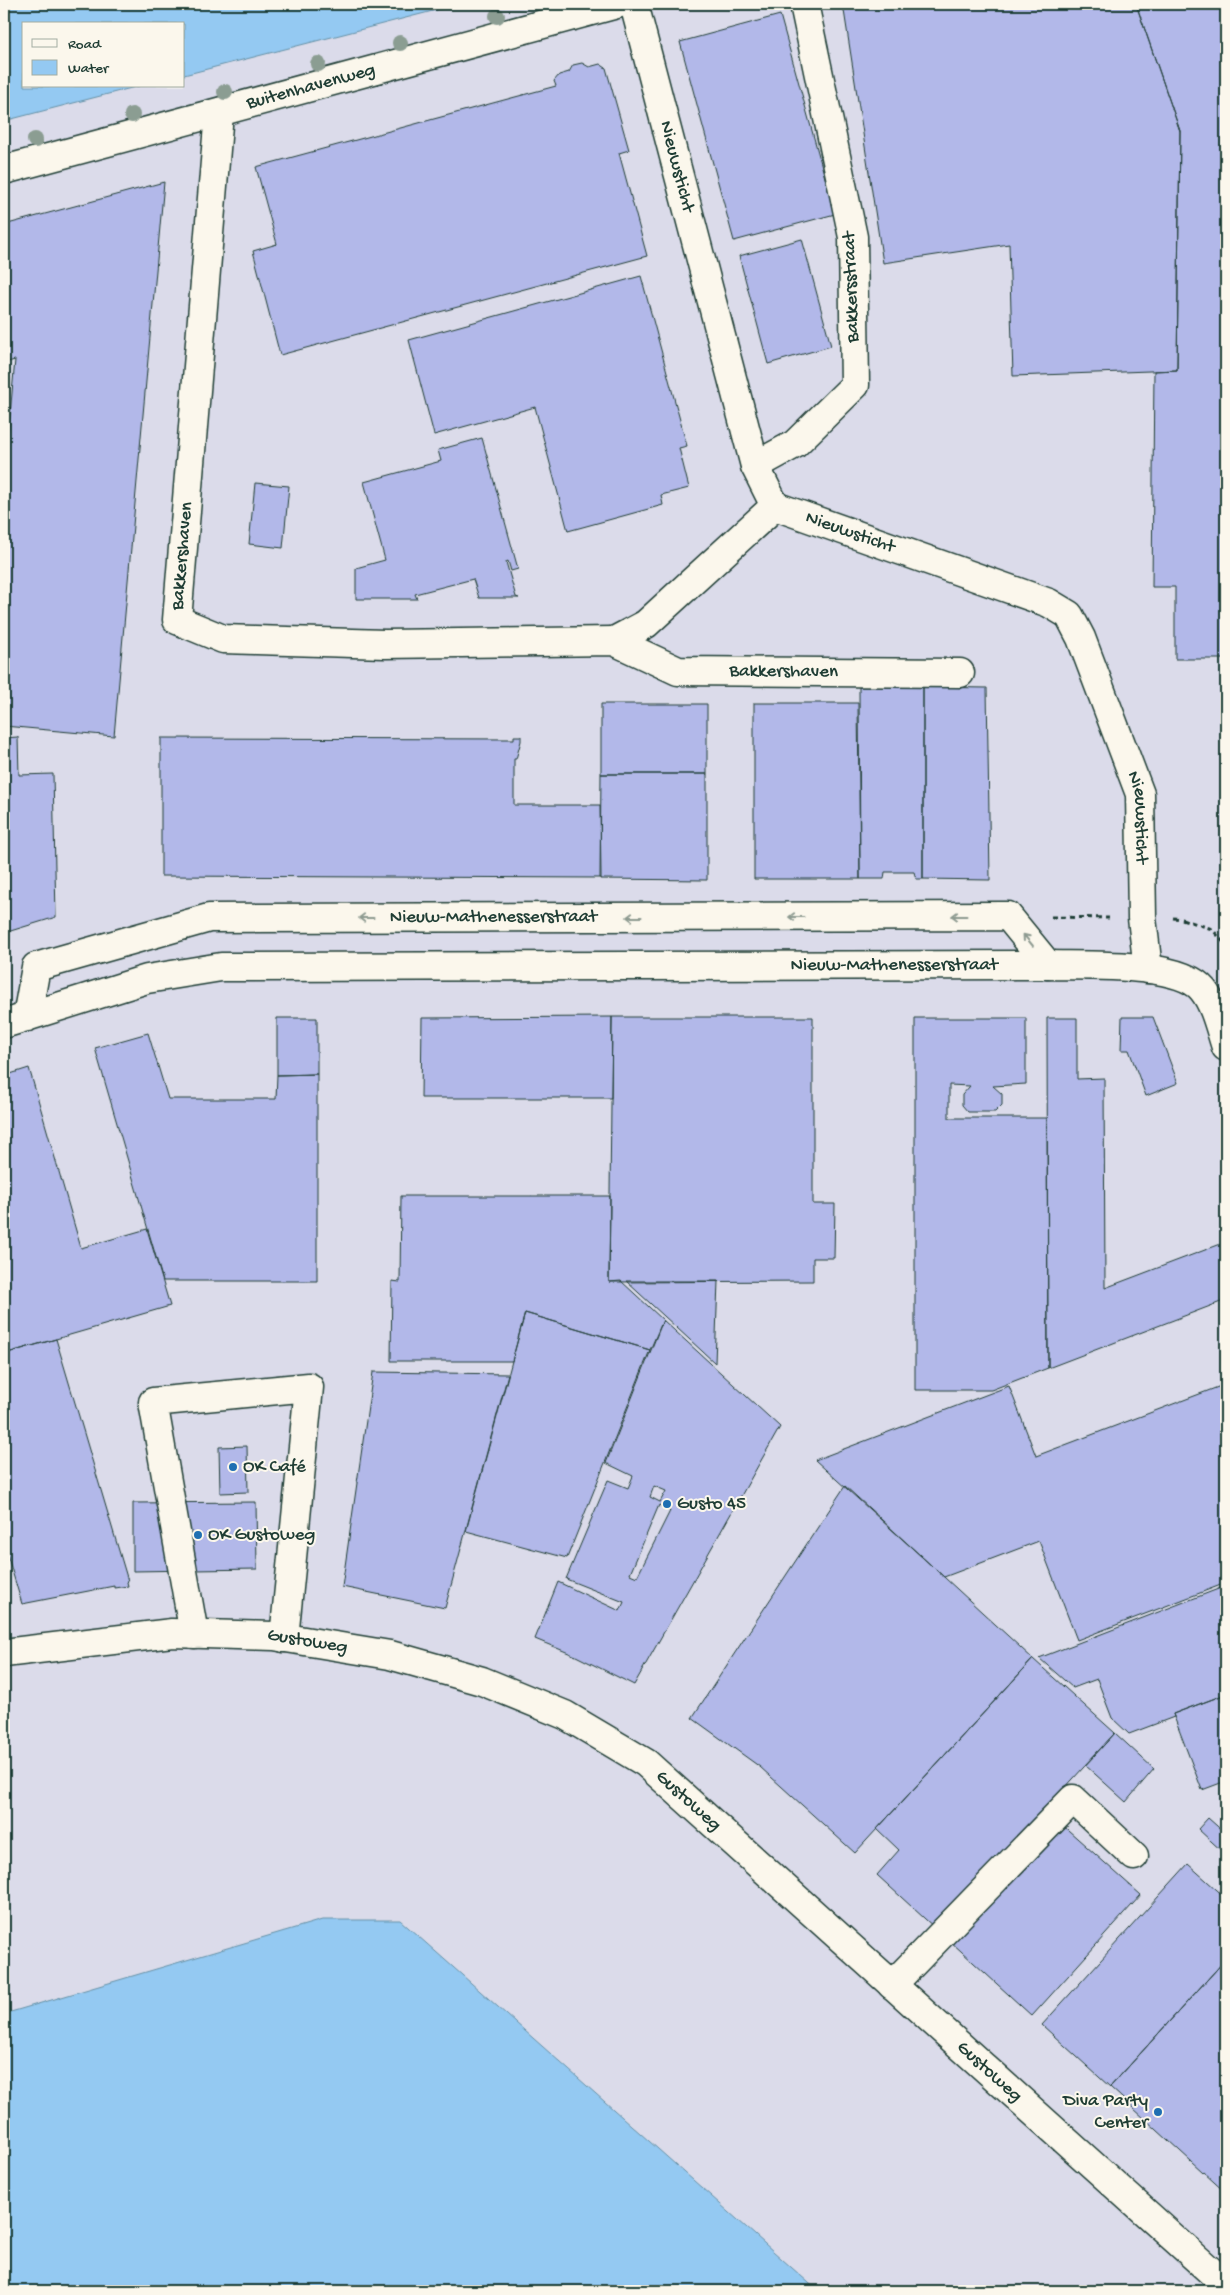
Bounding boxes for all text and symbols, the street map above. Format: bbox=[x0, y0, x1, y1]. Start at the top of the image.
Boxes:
legend bbox=[22, 22, 185, 88]
text: Road bbox=[68, 36, 102, 54]
street label: Buitenhavenweg bbox=[243, 58, 378, 116]
text: Water bbox=[68, 60, 110, 78]
street label: Nieuwsticht bbox=[654, 118, 700, 217]
street label: Bakkersstraat bbox=[838, 229, 865, 344]
street label: Bakkershaven bbox=[167, 501, 199, 612]
street label: Nieuwsticht bbox=[802, 506, 900, 560]
street label: Bakkershaven bbox=[728, 660, 838, 684]
street label: Nieuwsticht bbox=[1121, 768, 1153, 866]
street label: Nieuw-Mathenesserstraat bbox=[390, 906, 599, 929]
one-way arrow bbox=[951, 911, 968, 921]
one-way arrow bbox=[626, 912, 642, 922]
one-way arrow bbox=[789, 912, 805, 921]
one-way arrow bbox=[359, 913, 375, 923]
one-way arrow bbox=[1022, 934, 1034, 947]
street label: Nieuw-Mathenesserstraat bbox=[790, 954, 1000, 977]
place label: OK Café bbox=[243, 1456, 306, 1479]
marker: OK Café bbox=[227, 1461, 239, 1473]
place label: Gusto 45 bbox=[677, 1493, 746, 1516]
marker: Gusto 45 bbox=[661, 1498, 673, 1510]
place label: OK Gustoweg bbox=[208, 1524, 315, 1547]
marker: OK Gustoweg bbox=[192, 1529, 204, 1541]
street label: Gustoweg bbox=[267, 1624, 349, 1659]
street label: Gustoweg bbox=[650, 1765, 726, 1837]
street label: Gustoweg bbox=[951, 2036, 1027, 2108]
place label: Diva Party Center bbox=[1061, 2090, 1150, 2135]
marker: Diva Party Center bbox=[1152, 2106, 1164, 2118]

